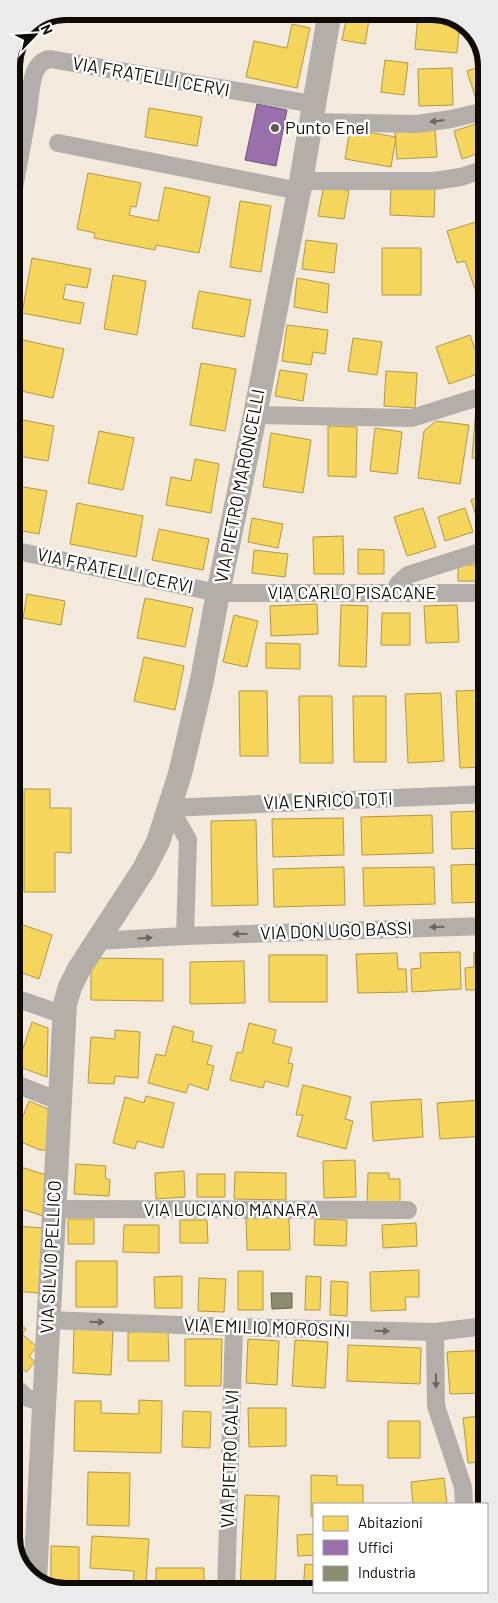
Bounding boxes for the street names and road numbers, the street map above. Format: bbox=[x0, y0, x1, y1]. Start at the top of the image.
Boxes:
street label: VIA FRATELLI CERVI bbox=[71, 51, 231, 101]
street label: VIA PIETRO MARONCELLI bbox=[209, 387, 269, 585]
street label: VIA FRATELLI CERVI bbox=[35, 543, 195, 597]
street label: VIA CARLO PISACANE bbox=[268, 581, 436, 603]
street label: VIA ENRICO TOTI bbox=[263, 787, 393, 813]
street label: VIA DON UGO BASSI bbox=[260, 916, 412, 944]
street label: VIA SILVIO PELLICO bbox=[35, 1180, 65, 1334]
street label: VIA LUCIANO MANARA bbox=[144, 1198, 318, 1220]
street label: VIA EMILIO MOROSINI bbox=[184, 1313, 350, 1341]
street label: VIA PIETRO CALVI bbox=[216, 1389, 242, 1529]

